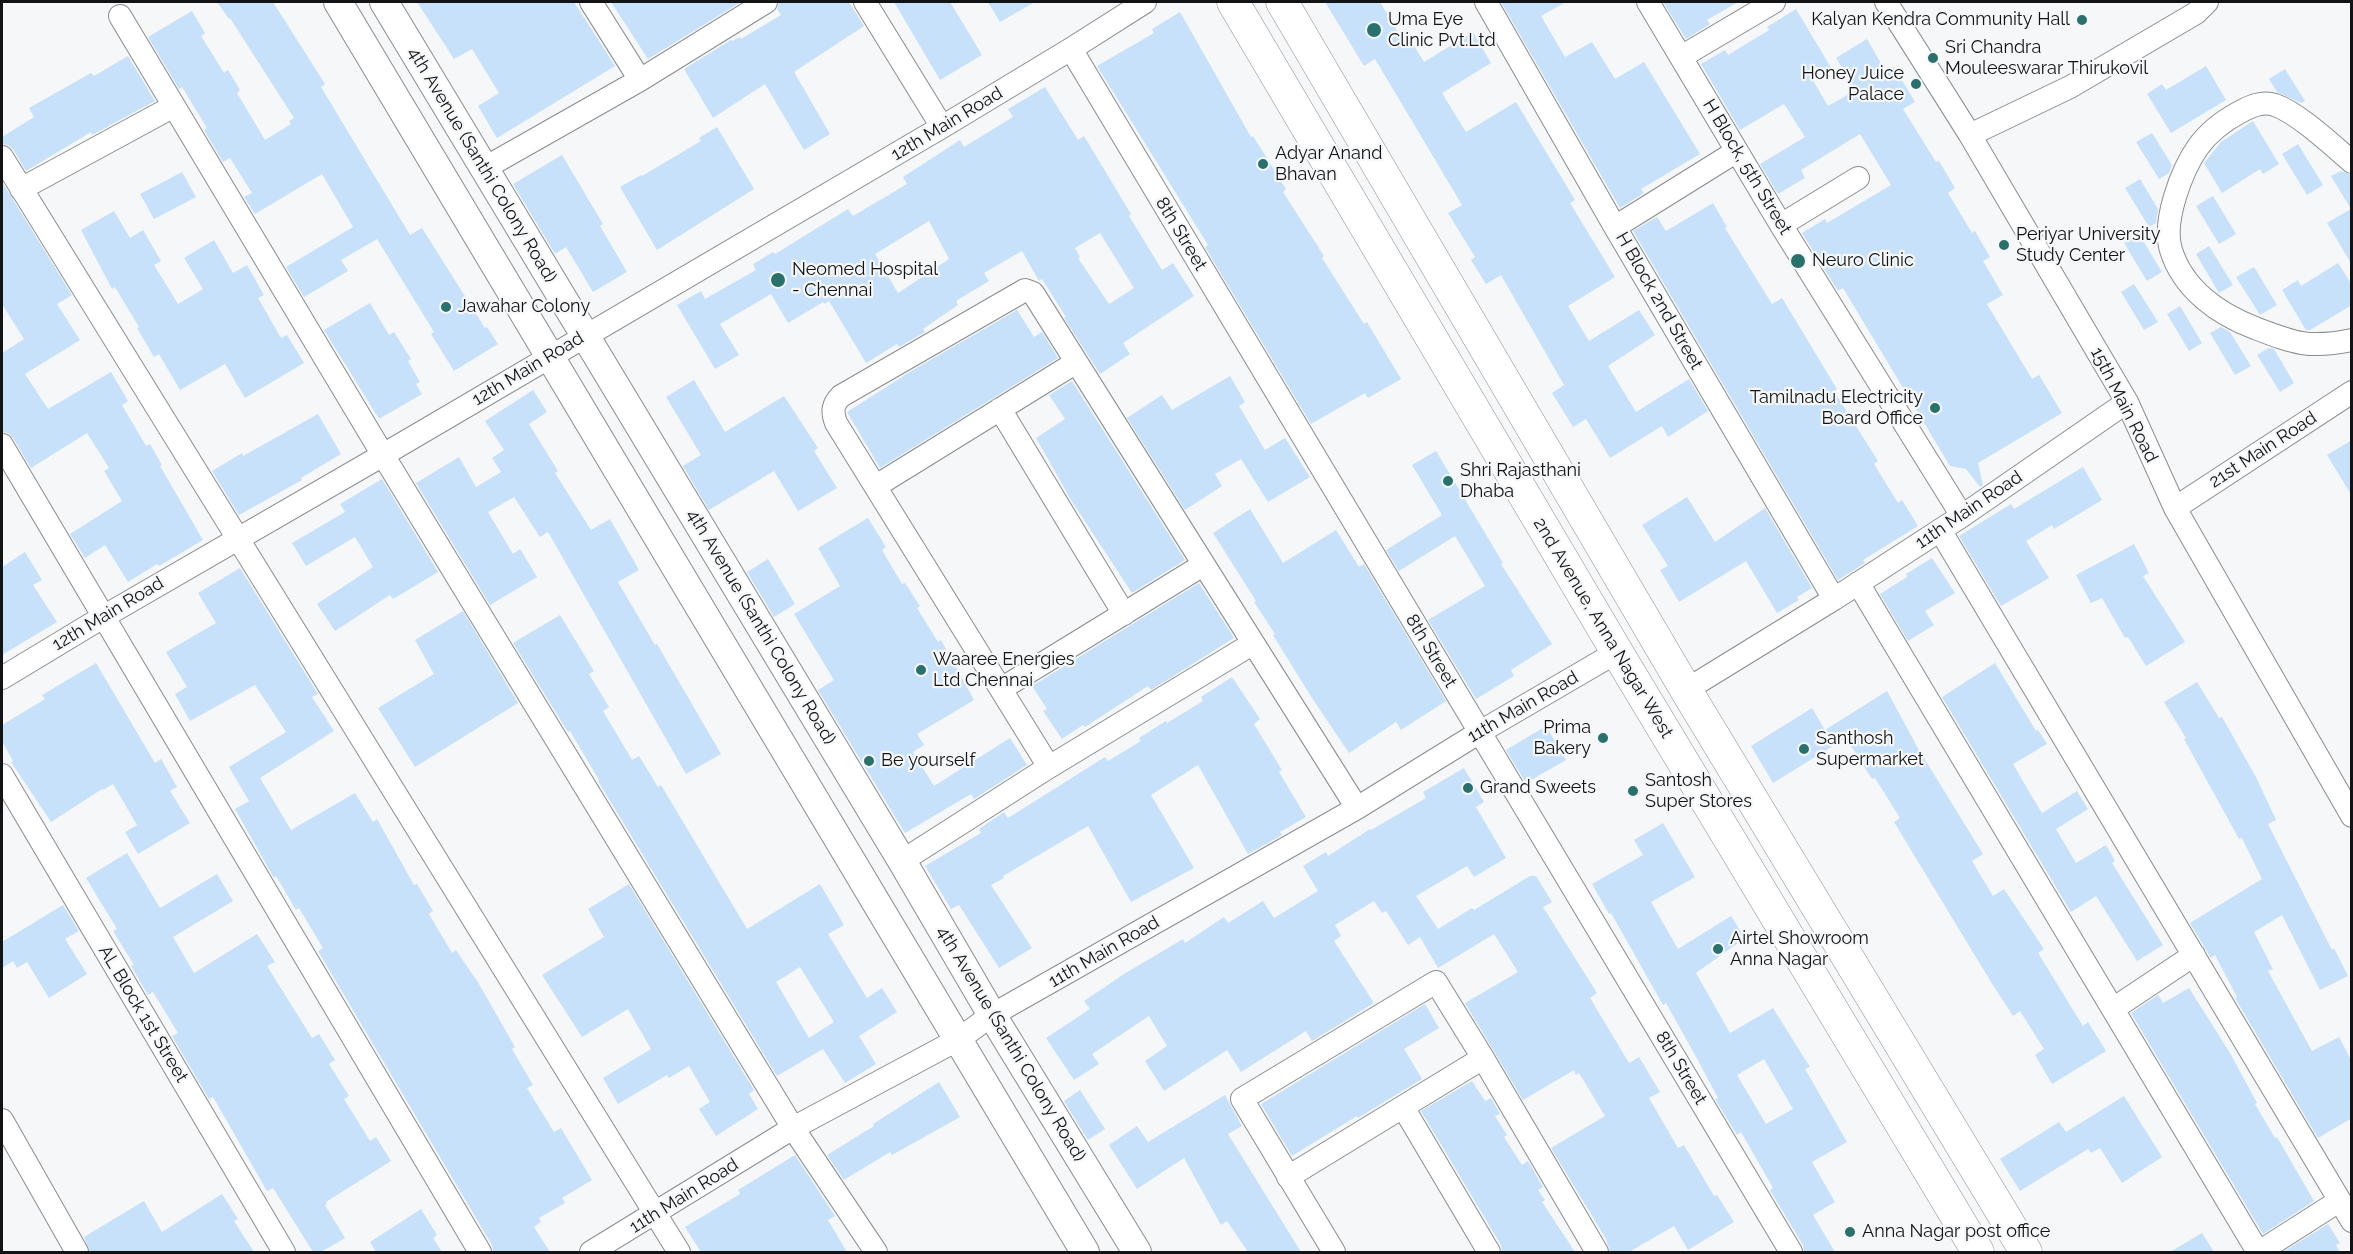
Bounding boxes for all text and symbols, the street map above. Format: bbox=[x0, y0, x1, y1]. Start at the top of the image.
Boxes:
place label: Uma Eye Clinic Pvt.Ltd bbox=[1388, 9, 1496, 52]
place label: Kalyan Kendra Community Hall bbox=[1811, 9, 2070, 31]
marker: Kalyan Kendra Community Hall bbox=[2075, 13, 2089, 27]
marker: Uma Eye Clinic Pvt.Ltd bbox=[1365, 21, 1383, 39]
place label: Sri Chandra Mouleeswarar Thirukovil bbox=[1945, 37, 2148, 80]
street label: 4th Avenue (Santhi Colony Road) bbox=[403, 43, 561, 287]
marker: Sri Chandra Mouleeswarar Thirukovil bbox=[1926, 51, 1940, 65]
place label: Honey Juice Palace bbox=[1801, 63, 1904, 106]
marker: Honey Juice Palace bbox=[1909, 77, 1923, 91]
street label: 12th Main Road bbox=[887, 82, 1007, 166]
street label: H Block, 5th Street bbox=[1698, 95, 1796, 239]
place label: Adyar Anand Bhavan bbox=[1275, 143, 1382, 186]
marker: Adyar Anand Bhavan bbox=[1256, 157, 1270, 171]
street label: 8th Street bbox=[1151, 193, 1211, 275]
place label: Periyar University Study Center bbox=[2016, 224, 2161, 266]
street label: H Block 2nd Street bbox=[1611, 228, 1707, 374]
marker: Periyar University Study Center bbox=[1997, 238, 2011, 252]
place label: Neuro Clinic bbox=[1812, 250, 1914, 272]
marker: Neuro Clinic bbox=[1789, 252, 1807, 270]
place label: Neomed Hospital - Chennai bbox=[792, 259, 938, 302]
marker: Neomed Hospital - Chennai bbox=[769, 271, 787, 289]
place label: Jawahar Colony bbox=[458, 296, 590, 318]
marker: Jawahar Colony bbox=[439, 300, 453, 314]
street label: 12th Main Road bbox=[468, 327, 588, 411]
street label: 15th Main Road bbox=[2086, 344, 2162, 466]
place label: Tamilnadu Electricity Board Office bbox=[1750, 387, 1923, 430]
marker: Tamilnadu Electricity Board Office bbox=[1928, 401, 1942, 415]
street label: 21st Main Road bbox=[2205, 407, 2321, 493]
place label: Shri Rajasthani Dhaba bbox=[1460, 460, 1581, 502]
street label: 11th Main Road bbox=[1911, 466, 2027, 554]
marker: Shri Rajasthani Dhaba bbox=[1441, 474, 1455, 488]
street label: 4th Avenue (Santhi Colony Road) bbox=[682, 505, 840, 749]
street label: 2nd Avenue, Anna Nagar West bbox=[1528, 514, 1678, 742]
street label: 12th Main Road bbox=[48, 572, 168, 656]
street label: 8th Street bbox=[1401, 610, 1461, 692]
place label: Waaree Energies Ltd Chennai bbox=[933, 649, 1075, 692]
marker: Waaree Energies Ltd Chennai bbox=[914, 663, 928, 677]
street label: 11th Main Road bbox=[1464, 667, 1582, 747]
place label: Prima Bakery bbox=[1534, 717, 1591, 760]
place label: Santhosh Supermarket bbox=[1816, 728, 1924, 771]
marker: Prima Bakery bbox=[1596, 731, 1610, 745]
marker: Santhosh Supermarket bbox=[1797, 742, 1811, 756]
place label: Be yourself bbox=[881, 750, 975, 772]
marker: Be yourself bbox=[862, 754, 876, 768]
place label: Santosh Super Stores bbox=[1645, 770, 1752, 812]
place label: Grand Sweets bbox=[1480, 777, 1596, 799]
marker: Grand Sweets bbox=[1461, 781, 1475, 795]
marker: Santosh Super Stores bbox=[1626, 784, 1640, 798]
street label: 11th Main Road bbox=[1045, 912, 1163, 992]
street label: 4th Avenue (Santhi Colony Road) bbox=[932, 922, 1090, 1166]
place label: Airtel Showroom Anna Nagar bbox=[1730, 928, 1869, 970]
street label: AL Block 1st Street bbox=[94, 942, 192, 1086]
marker: Airtel Showroom Anna Nagar bbox=[1711, 942, 1725, 956]
street label: 8th Street bbox=[1651, 1027, 1711, 1109]
street label: 11th Main Road bbox=[626, 1154, 742, 1238]
place label: Anna Nagar post office bbox=[1862, 1221, 2050, 1243]
marker: Anna Nagar post office bbox=[1843, 1225, 1857, 1239]

